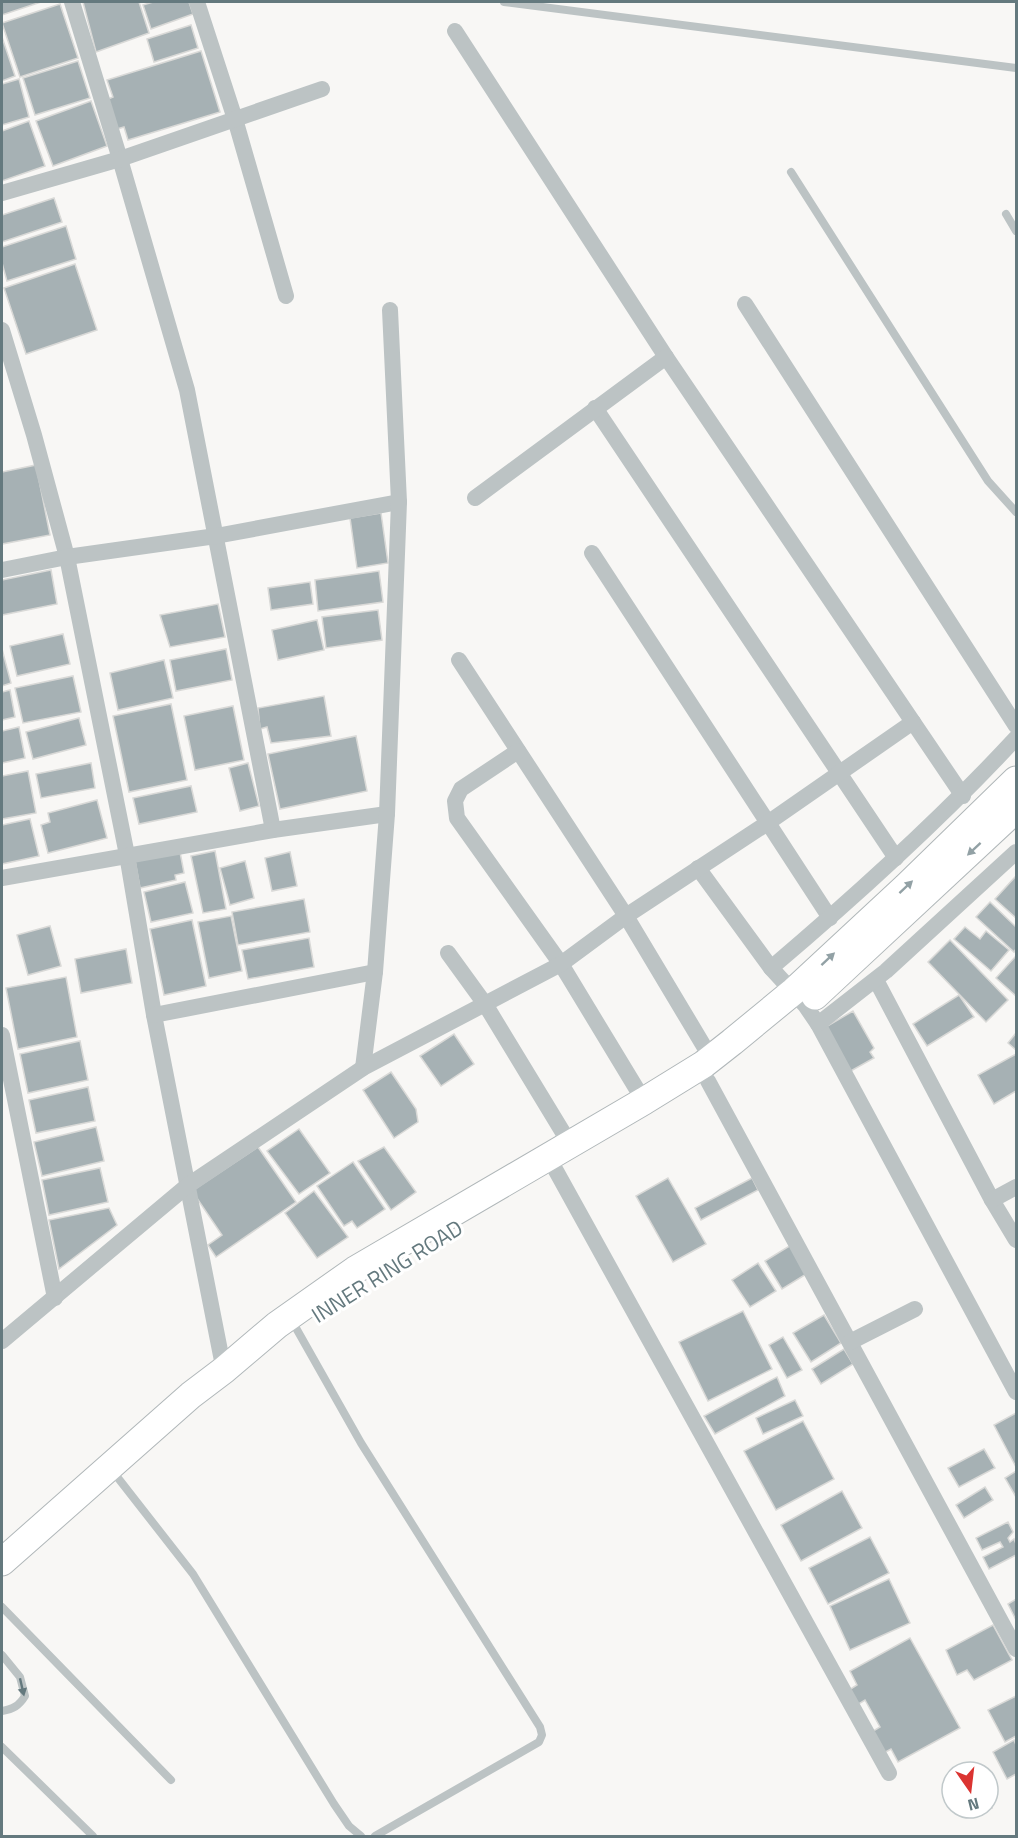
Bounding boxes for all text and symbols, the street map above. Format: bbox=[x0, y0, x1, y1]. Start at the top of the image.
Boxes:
one-way arrow bbox=[967, 842, 982, 855]
one-way arrow bbox=[899, 880, 913, 894]
one-way arrow bbox=[821, 952, 836, 966]
street label: INNER RING ROAD bbox=[305, 1211, 469, 1331]
one-way arrow bbox=[18, 1678, 28, 1696]
north arrow bbox=[940, 1760, 1000, 1820]
text: N bbox=[965, 1792, 982, 1818]

